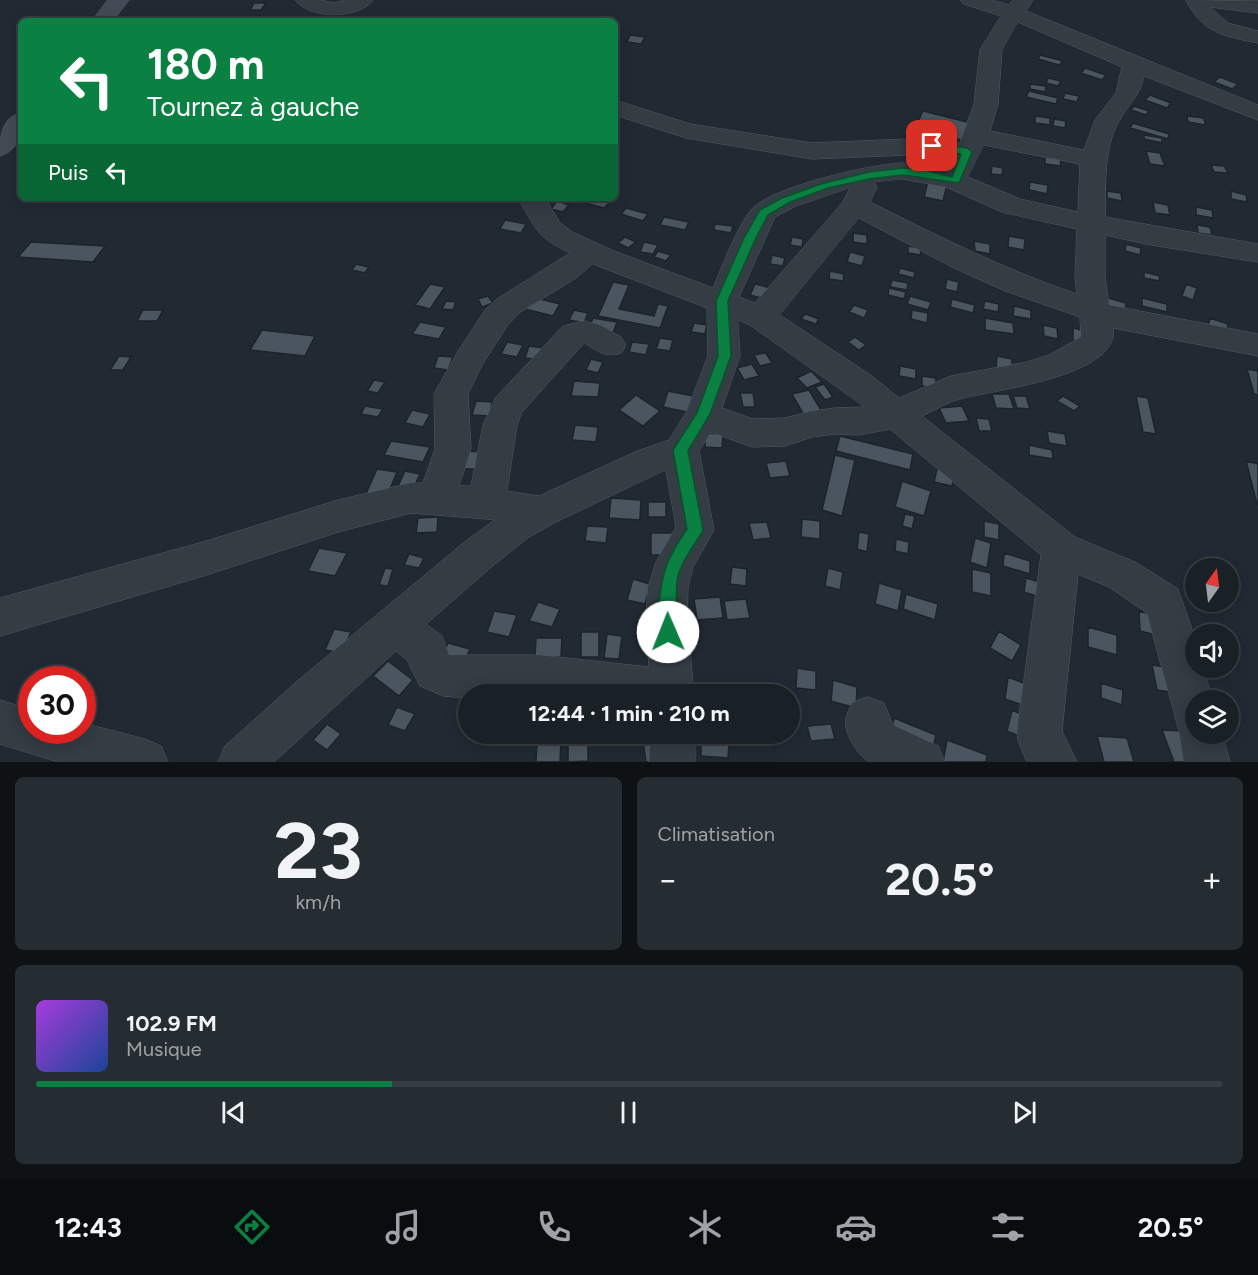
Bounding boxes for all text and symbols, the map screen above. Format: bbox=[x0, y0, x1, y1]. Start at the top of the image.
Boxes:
text: 180 m bbox=[147, 39, 264, 90]
icon: left bbox=[48, 42, 126, 120]
text: Tournez à gauche bbox=[147, 90, 359, 123]
pin bbox=[906, 120, 957, 171]
icon: arrive bbox=[915, 129, 948, 162]
icon: left bbox=[100, 156, 133, 189]
text: Puis bbox=[48, 159, 88, 186]
north arrow bbox=[1185, 558, 1239, 612]
map controls bbox=[1185, 558, 1239, 744]
position arrow bbox=[636, 600, 700, 664]
button: sound bbox=[1185, 624, 1239, 678]
speed limit sign: 30 bbox=[18, 666, 96, 744]
button: layers bbox=[1185, 690, 1239, 744]
text: 12:44 · 1 min · 210 m bbox=[528, 700, 730, 727]
text: 23 bbox=[274, 804, 363, 898]
text: Climatisation bbox=[658, 822, 775, 846]
text: 20.5° bbox=[885, 852, 995, 906]
text: − bbox=[658, 860, 678, 899]
text: + bbox=[1201, 860, 1222, 899]
text: km/h bbox=[295, 890, 341, 914]
text: 102.9 FM bbox=[126, 1010, 217, 1037]
text: Musique bbox=[126, 1037, 202, 1061]
icon: previous bbox=[217, 1096, 250, 1129]
icon: pause bbox=[612, 1096, 645, 1129]
icon: next bbox=[1008, 1096, 1041, 1129]
icon: directions bbox=[231, 1206, 273, 1248]
icon: music bbox=[382, 1206, 424, 1248]
icon: phone bbox=[533, 1206, 575, 1248]
icon: climate bbox=[684, 1206, 726, 1248]
icon: car bbox=[835, 1206, 877, 1248]
icon: filters bbox=[987, 1206, 1029, 1248]
text: 12:43 bbox=[55, 1211, 122, 1244]
text: 20.5° bbox=[1138, 1211, 1203, 1244]

